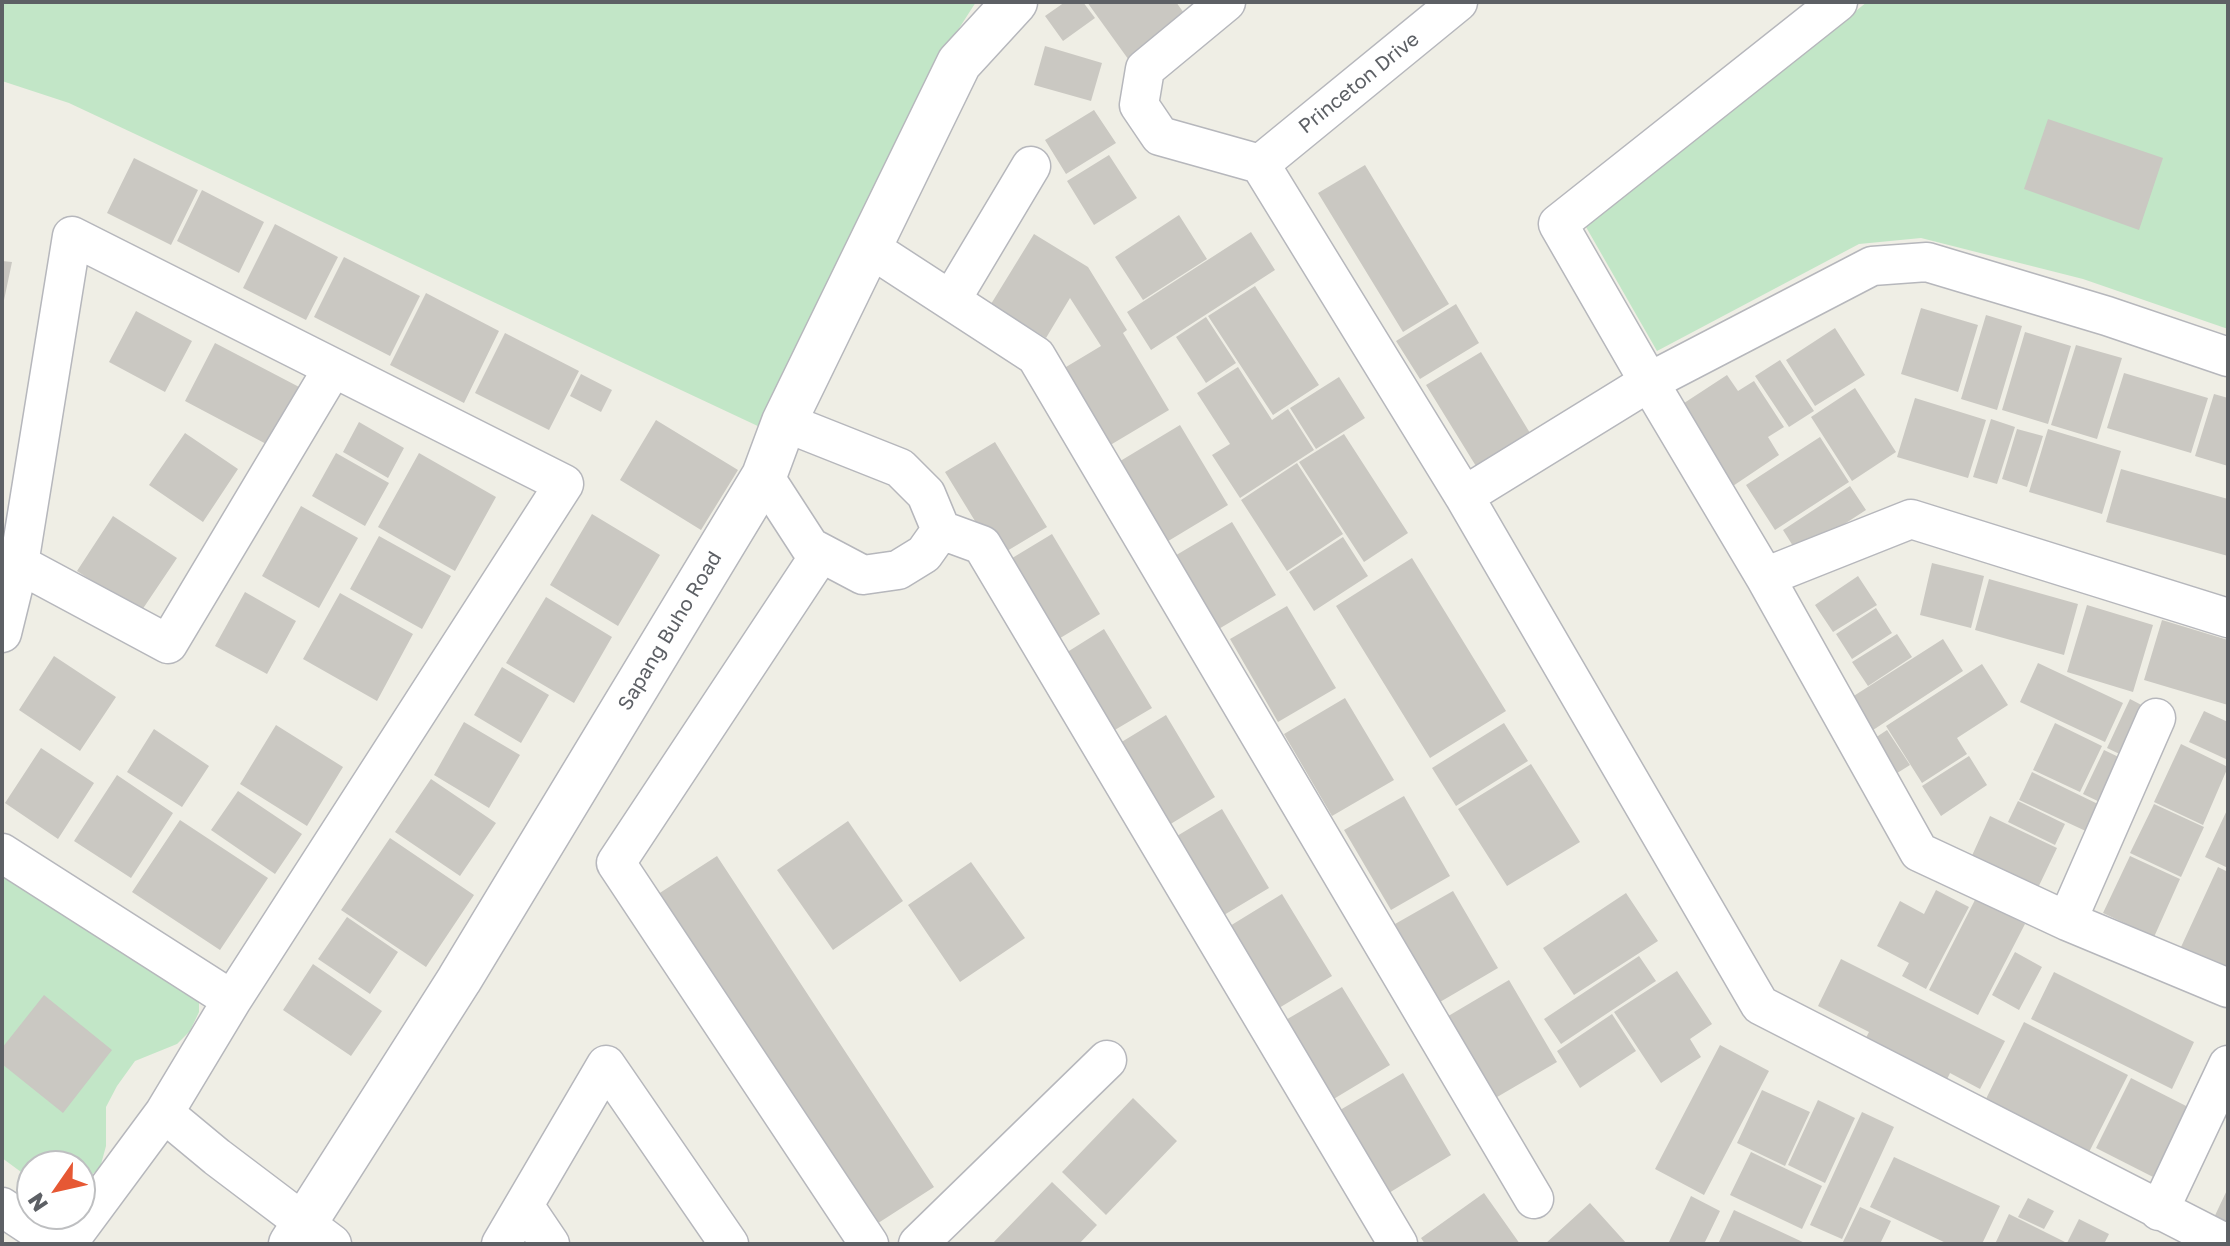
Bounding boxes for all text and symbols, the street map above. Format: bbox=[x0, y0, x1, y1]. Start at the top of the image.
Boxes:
street label: Princeton Drive bbox=[1294, 27, 1424, 139]
street label: Sapang Buho Road bbox=[613, 547, 727, 715]
north arrow bbox=[16, 1150, 96, 1230]
text: N bbox=[21, 1188, 53, 1217]

